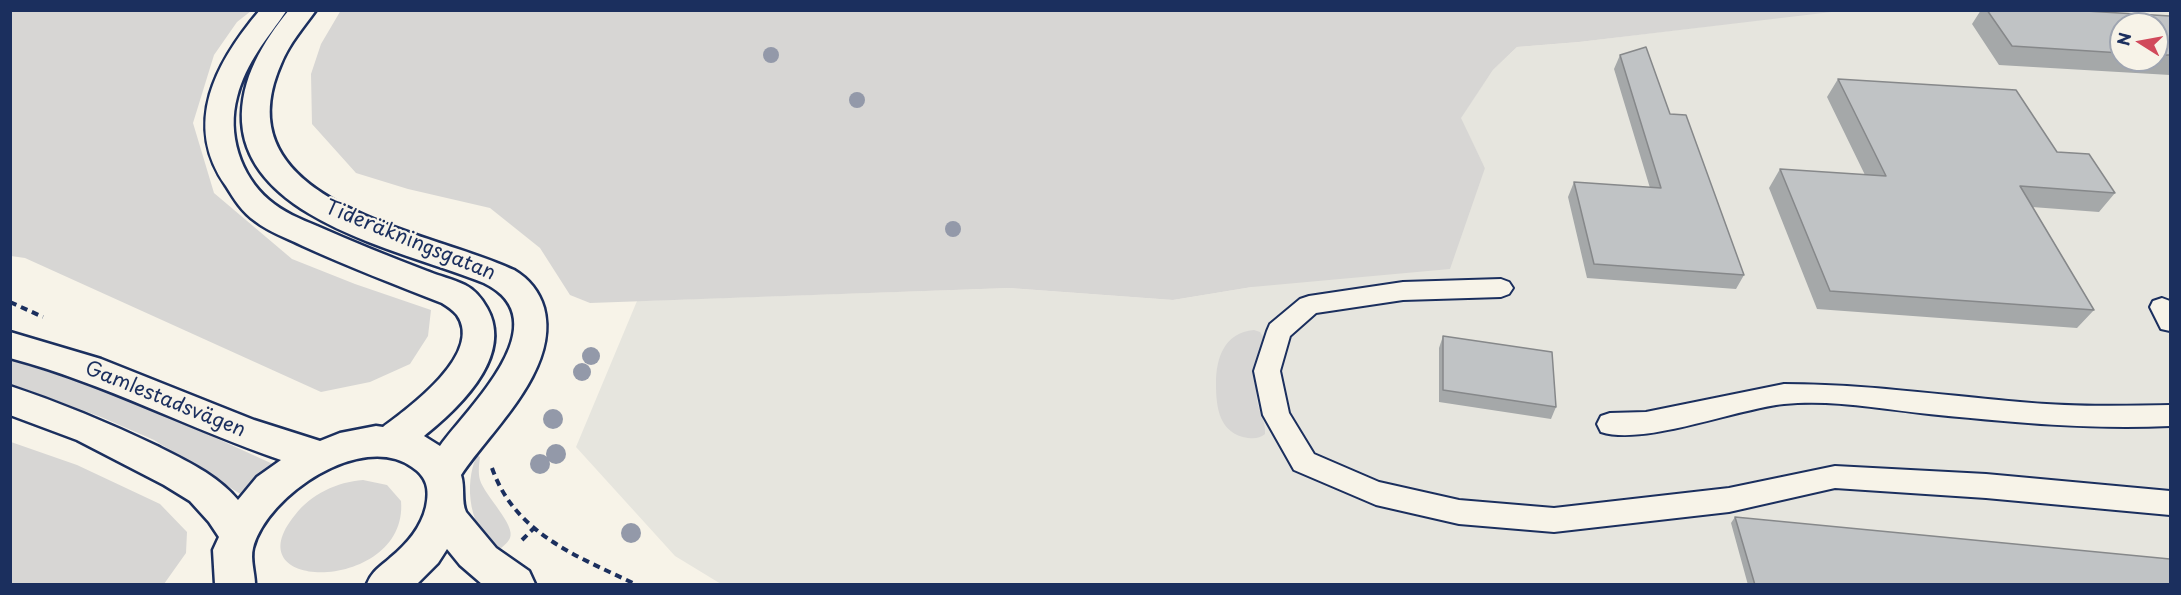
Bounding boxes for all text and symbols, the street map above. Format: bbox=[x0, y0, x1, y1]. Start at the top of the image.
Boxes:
north arrow bbox=[2109, 12, 2169, 72]
text: N bbox=[2110, 30, 2136, 47]
street label: Tideräkningsgatan bbox=[321, 196, 499, 286]
street label: Gamlestadsvägen bbox=[81, 357, 249, 443]

